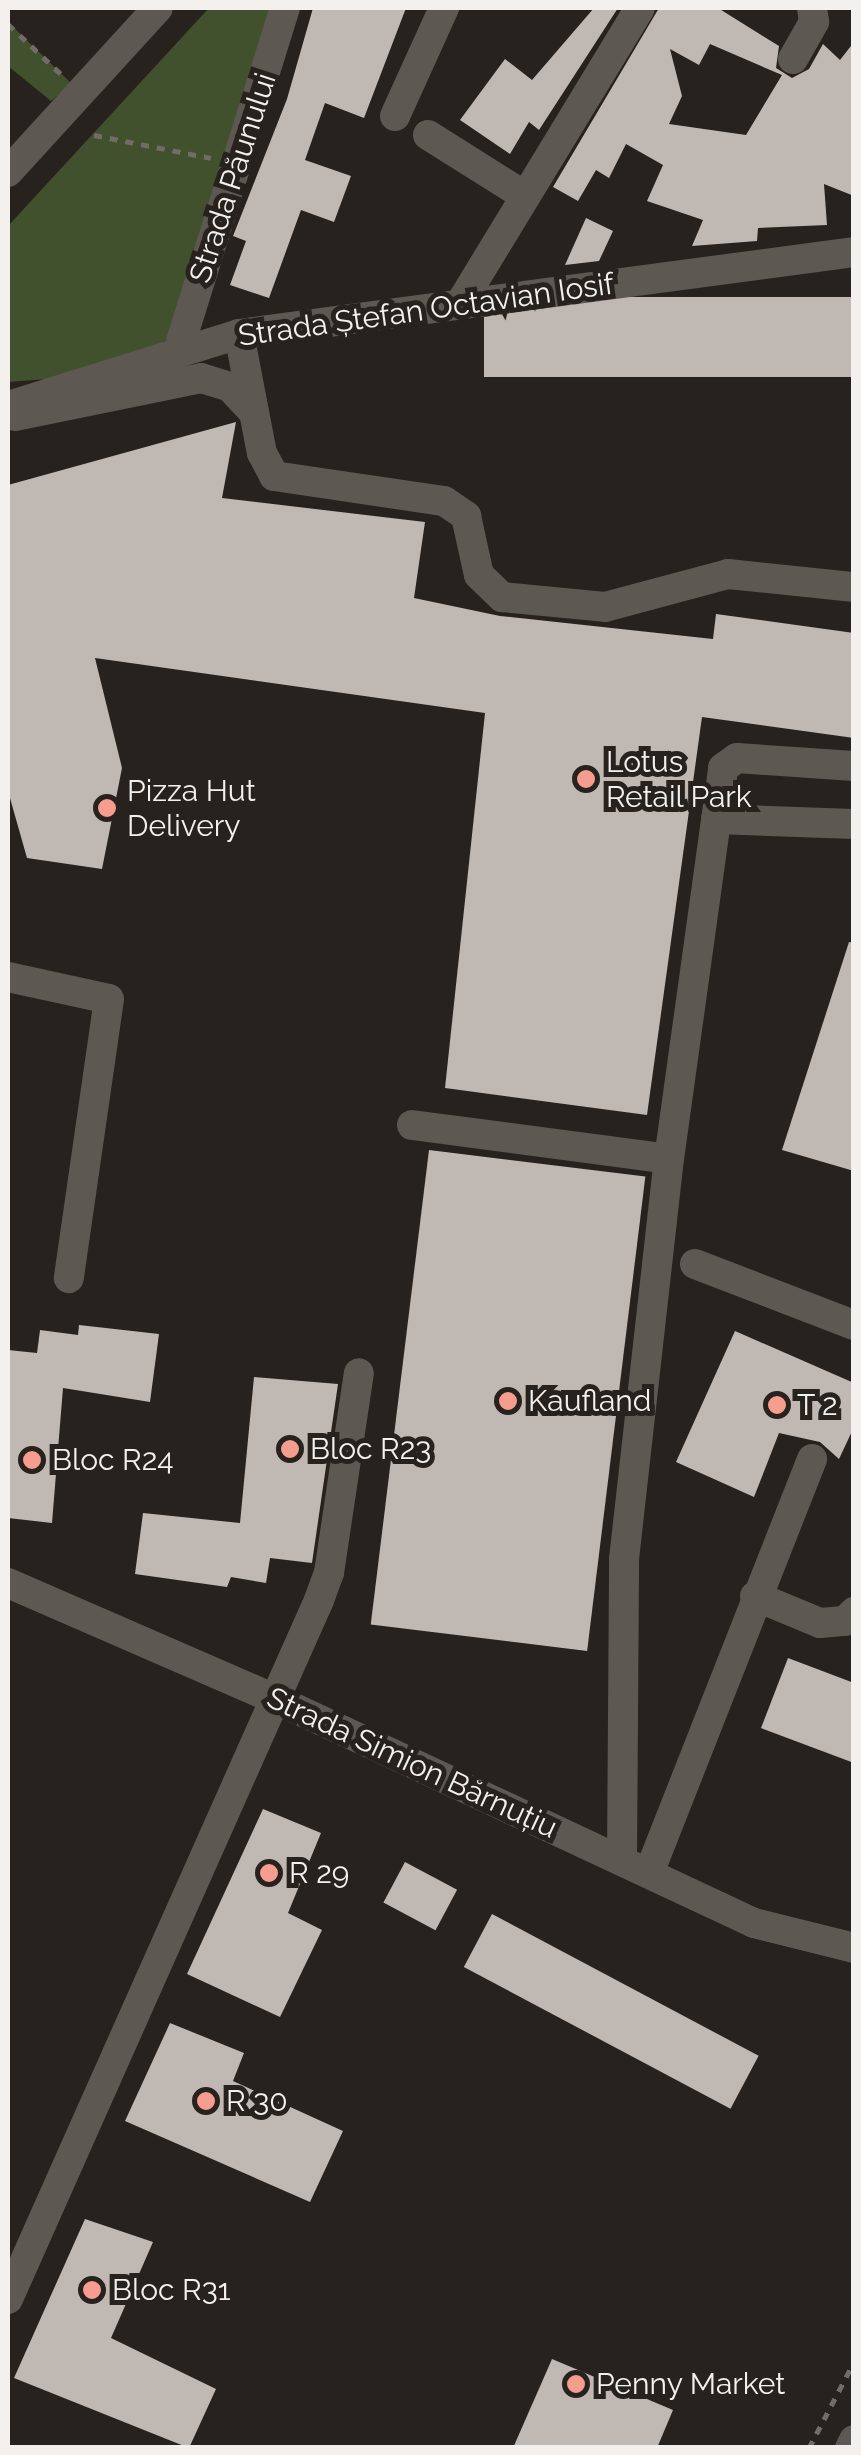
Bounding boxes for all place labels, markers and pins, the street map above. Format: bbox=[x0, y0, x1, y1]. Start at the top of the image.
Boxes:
place label: Lotus Retail Park bbox=[606, 744, 753, 814]
marker: Lotus Retail Park bbox=[575, 768, 597, 790]
place label: Pizza Hut Delivery bbox=[127, 773, 256, 844]
marker: Pizza Hut Delivery bbox=[96, 797, 118, 819]
place label: Kaufland bbox=[528, 1383, 651, 1419]
place label: T 2 bbox=[797, 1387, 839, 1423]
marker: Kaufland bbox=[497, 1390, 519, 1412]
marker: T 2 bbox=[766, 1394, 788, 1416]
place label: Bloc R23 bbox=[310, 1431, 431, 1467]
marker: Bloc R23 bbox=[279, 1438, 301, 1460]
place label: Bloc R24 bbox=[52, 1442, 174, 1478]
marker: Bloc R24 bbox=[21, 1449, 43, 1471]
place label: R 29 bbox=[289, 1855, 349, 1891]
marker: R 29 bbox=[258, 1862, 280, 1884]
place label: R 30 bbox=[226, 2083, 288, 2119]
marker: R 30 bbox=[195, 2090, 217, 2112]
place label: Bloc R31 bbox=[112, 2272, 231, 2308]
marker: Bloc R31 bbox=[81, 2279, 103, 2301]
place label: Penny Market bbox=[596, 2366, 786, 2402]
marker: Penny Market bbox=[565, 2373, 587, 2395]

